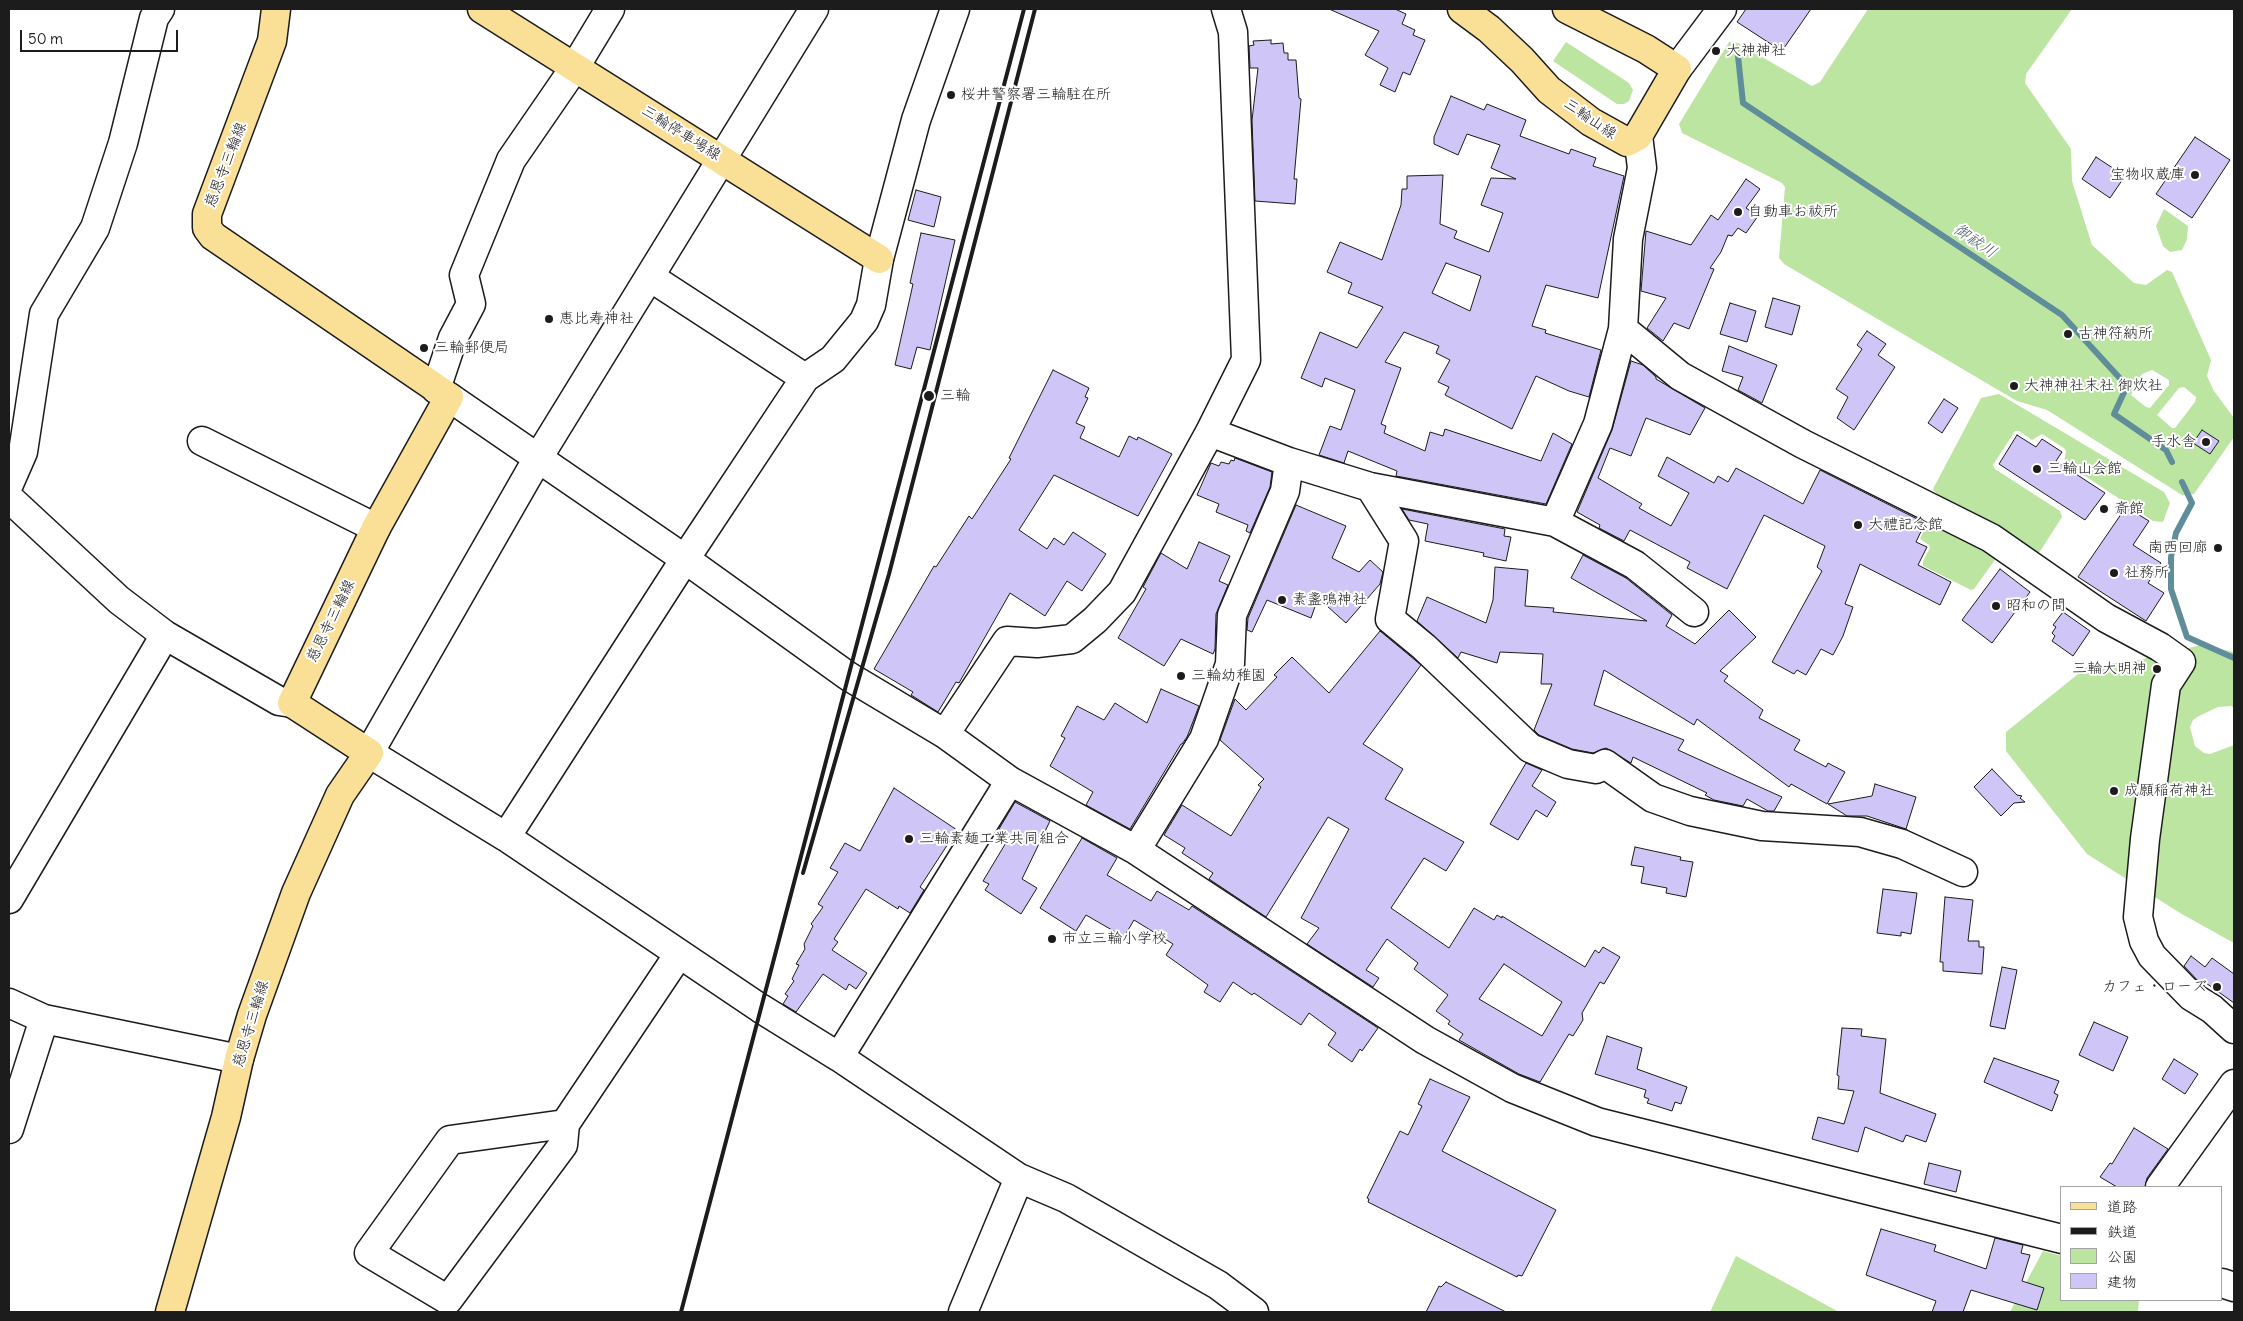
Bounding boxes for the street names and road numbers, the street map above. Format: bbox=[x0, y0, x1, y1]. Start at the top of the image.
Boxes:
street label: 三輪山線 bbox=[1560, 95, 1620, 143]
street label: 三輪停車場線 bbox=[638, 102, 724, 164]
street label: 慈恩寺三輪線 bbox=[201, 120, 251, 210]
street label: 慈恩寺三輪線 bbox=[303, 577, 359, 665]
street label: 慈恩寺三輪線 bbox=[229, 978, 273, 1070]

